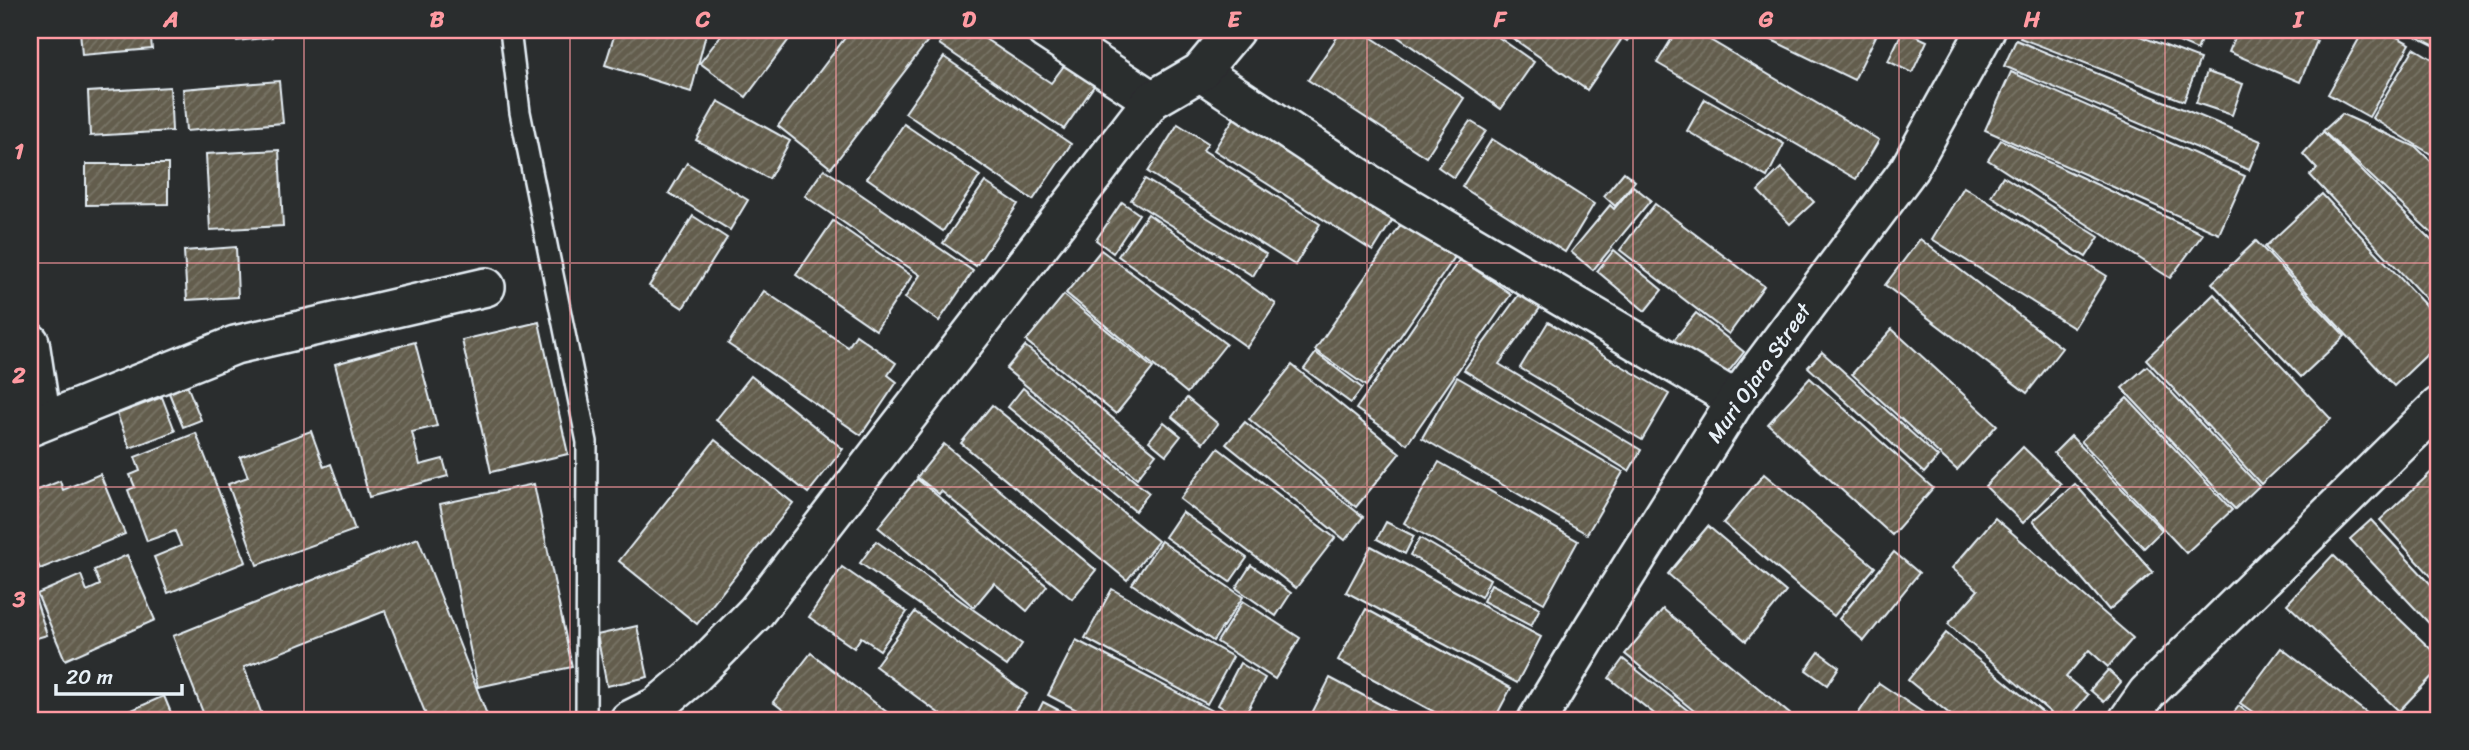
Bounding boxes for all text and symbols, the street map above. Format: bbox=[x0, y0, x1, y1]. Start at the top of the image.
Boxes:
text: A bbox=[162, 0, 179, 40]
text: B bbox=[430, 0, 445, 40]
text: C bbox=[695, 0, 711, 40]
text: D bbox=[962, 0, 977, 40]
text: E bbox=[1228, 0, 1243, 40]
text: F bbox=[1493, 0, 1508, 40]
text: G bbox=[1758, 0, 1774, 40]
text: H bbox=[2023, 0, 2041, 40]
text: I bbox=[2292, 0, 2304, 40]
text: 1 bbox=[14, 131, 24, 172]
street label: Muri Ojara Street bbox=[1696, 294, 1823, 451]
text: 2 bbox=[11, 355, 26, 396]
text: 3 bbox=[12, 579, 26, 620]
scale bar bbox=[56, 652, 182, 696]
text: 20 m bbox=[66, 658, 113, 696]

